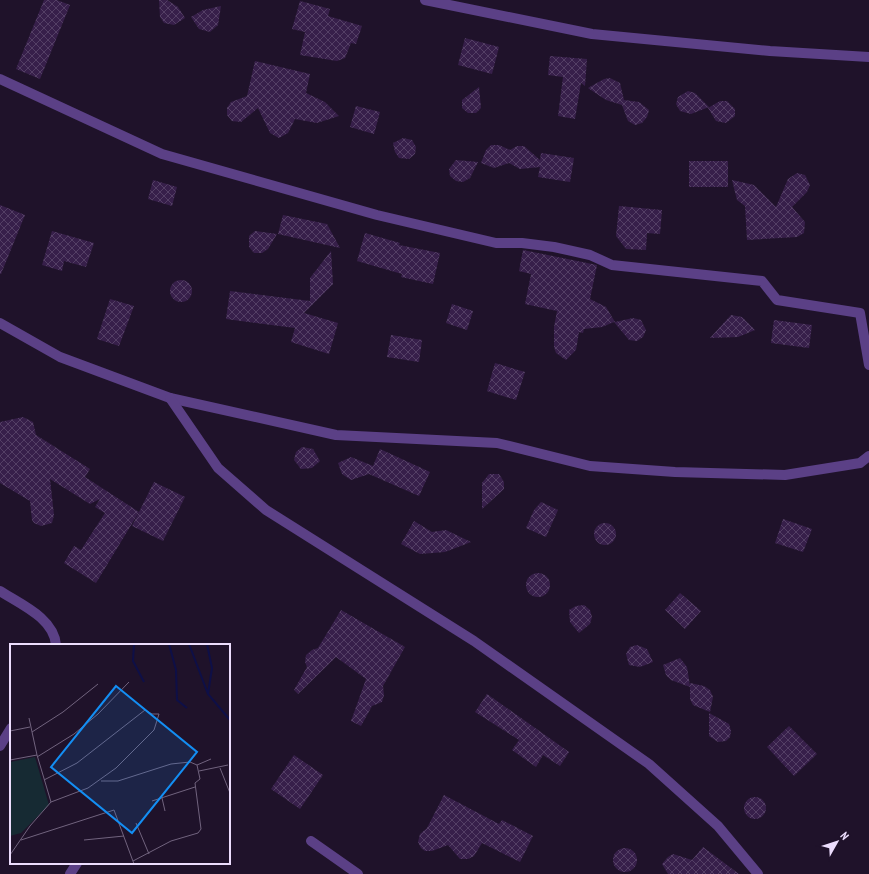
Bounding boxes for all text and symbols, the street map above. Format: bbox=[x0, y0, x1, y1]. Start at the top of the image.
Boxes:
inset map bbox=[10, 644, 230, 864]
north arrow bbox=[817, 822, 857, 862]
text: N bbox=[837, 829, 852, 842]

